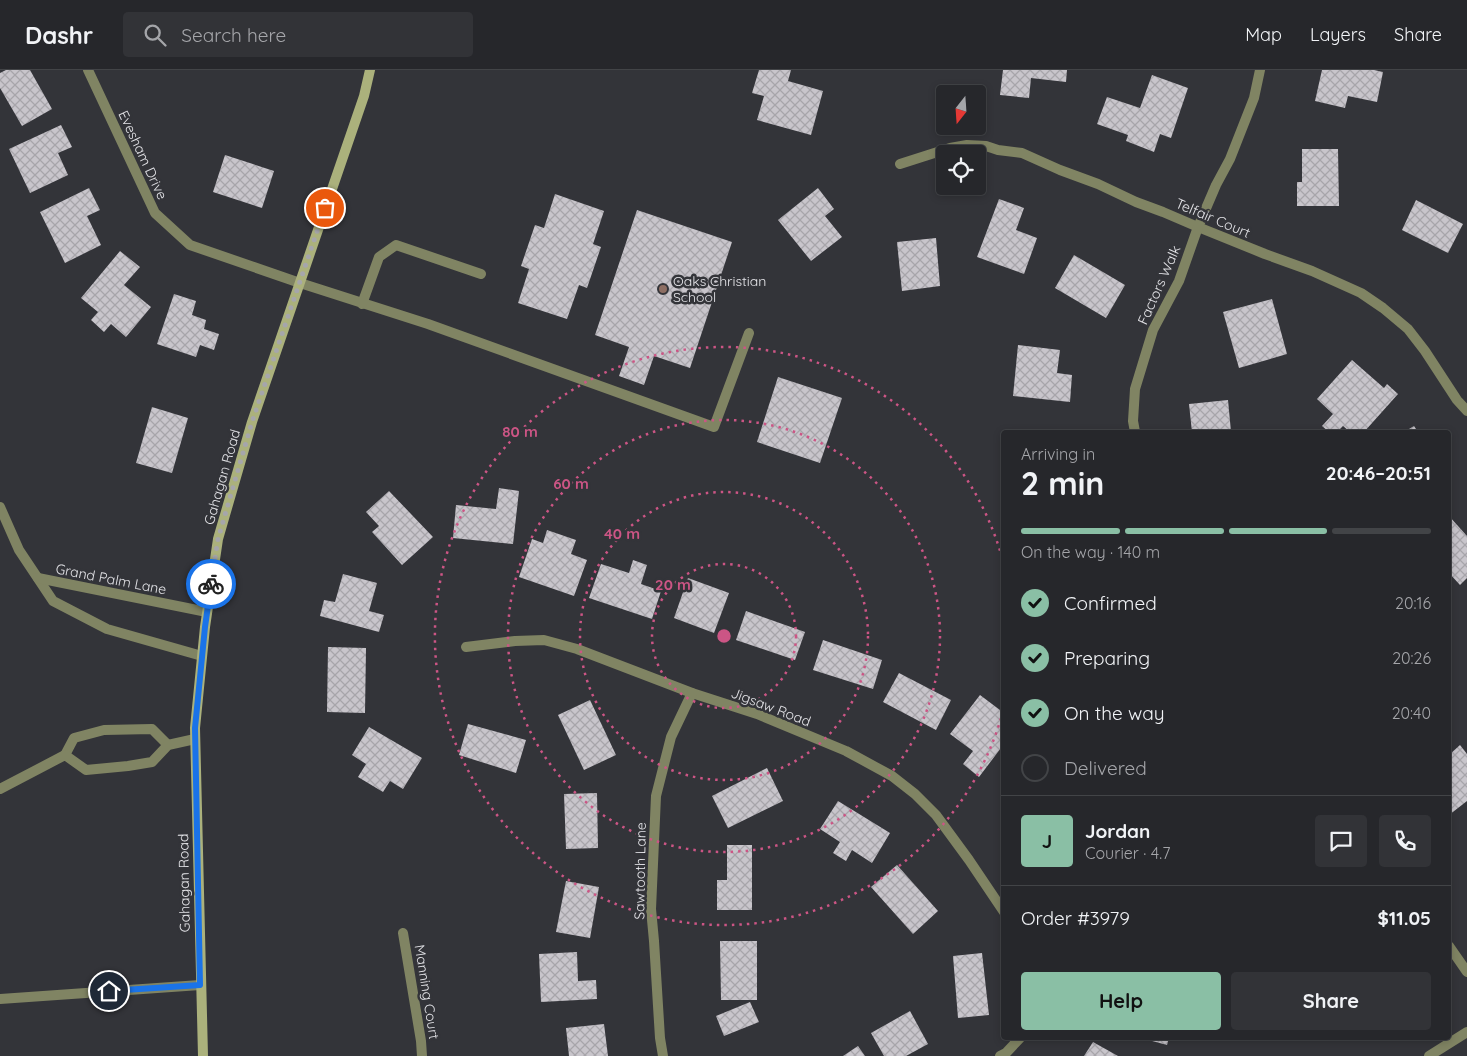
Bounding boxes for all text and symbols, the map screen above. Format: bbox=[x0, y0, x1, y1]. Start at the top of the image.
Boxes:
search box bbox=[123, 12, 473, 57]
text: Dashr bbox=[25, 20, 93, 50]
icon: search bbox=[141, 21, 169, 49]
text: Search here bbox=[181, 23, 286, 47]
text: Map bbox=[1245, 23, 1282, 46]
text: Layers bbox=[1310, 23, 1366, 46]
text: Share bbox=[1394, 23, 1442, 46]
north arrow bbox=[936, 85, 986, 135]
map controls bbox=[936, 85, 986, 195]
street label: Evesham Drive bbox=[114, 108, 172, 203]
button: locate bbox=[936, 145, 986, 195]
pin bbox=[304, 187, 346, 229]
icon: bag bbox=[311, 194, 339, 222]
street label: Telfair Court bbox=[1173, 194, 1253, 242]
street label: Factors Walk bbox=[1134, 243, 1184, 327]
place label: Oaks Christian School bbox=[673, 272, 766, 306]
marker: Oaks Christian School bbox=[657, 283, 669, 295]
text: 80 m bbox=[502, 422, 538, 441]
street label: Gahagan Road bbox=[200, 427, 244, 527]
text: Arriving in bbox=[1021, 444, 1095, 464]
text: 20:46–20:51 bbox=[1326, 461, 1431, 485]
text: 2 min bbox=[1021, 463, 1104, 503]
text: 60 m bbox=[553, 474, 589, 493]
text: 40 m bbox=[604, 524, 640, 543]
text: On the way · 140 m bbox=[1021, 542, 1160, 562]
street label: Grand Palm Lane bbox=[54, 559, 168, 599]
courier bbox=[186, 559, 236, 609]
icon: bike bbox=[197, 570, 225, 598]
text: 20 m bbox=[655, 575, 691, 594]
icon: check bbox=[1021, 589, 1049, 617]
text: Confirmed bbox=[1064, 591, 1157, 615]
text: 20:16 bbox=[1395, 593, 1431, 613]
centre of rings bbox=[715, 627, 733, 645]
icon: check bbox=[1021, 644, 1049, 672]
text: Preparing bbox=[1064, 646, 1150, 670]
text: 20:26 bbox=[1392, 648, 1431, 668]
street label: Jigsaw Road bbox=[729, 684, 813, 730]
icon: check bbox=[1021, 699, 1049, 727]
text: On the way bbox=[1064, 701, 1165, 725]
text: 20:40 bbox=[1392, 703, 1431, 723]
text: Delivered bbox=[1064, 756, 1147, 780]
button: chat bbox=[1315, 815, 1367, 867]
button: phone bbox=[1379, 815, 1431, 867]
text: Jordan bbox=[1085, 819, 1150, 843]
street label: Sawtooth Lane bbox=[630, 822, 650, 920]
text: J bbox=[1042, 829, 1052, 853]
street label: Gahagan Road bbox=[174, 834, 194, 932]
text: Courier · 4.7 bbox=[1085, 843, 1170, 863]
text: Order #3979 bbox=[1021, 906, 1130, 930]
text: $11.05 bbox=[1378, 906, 1431, 930]
street label: Manning Court bbox=[411, 943, 443, 1041]
pin bbox=[88, 970, 130, 1012]
button: Help bbox=[1021, 972, 1221, 1030]
button: Share bbox=[1231, 972, 1431, 1030]
icon: home bbox=[95, 977, 123, 1005]

